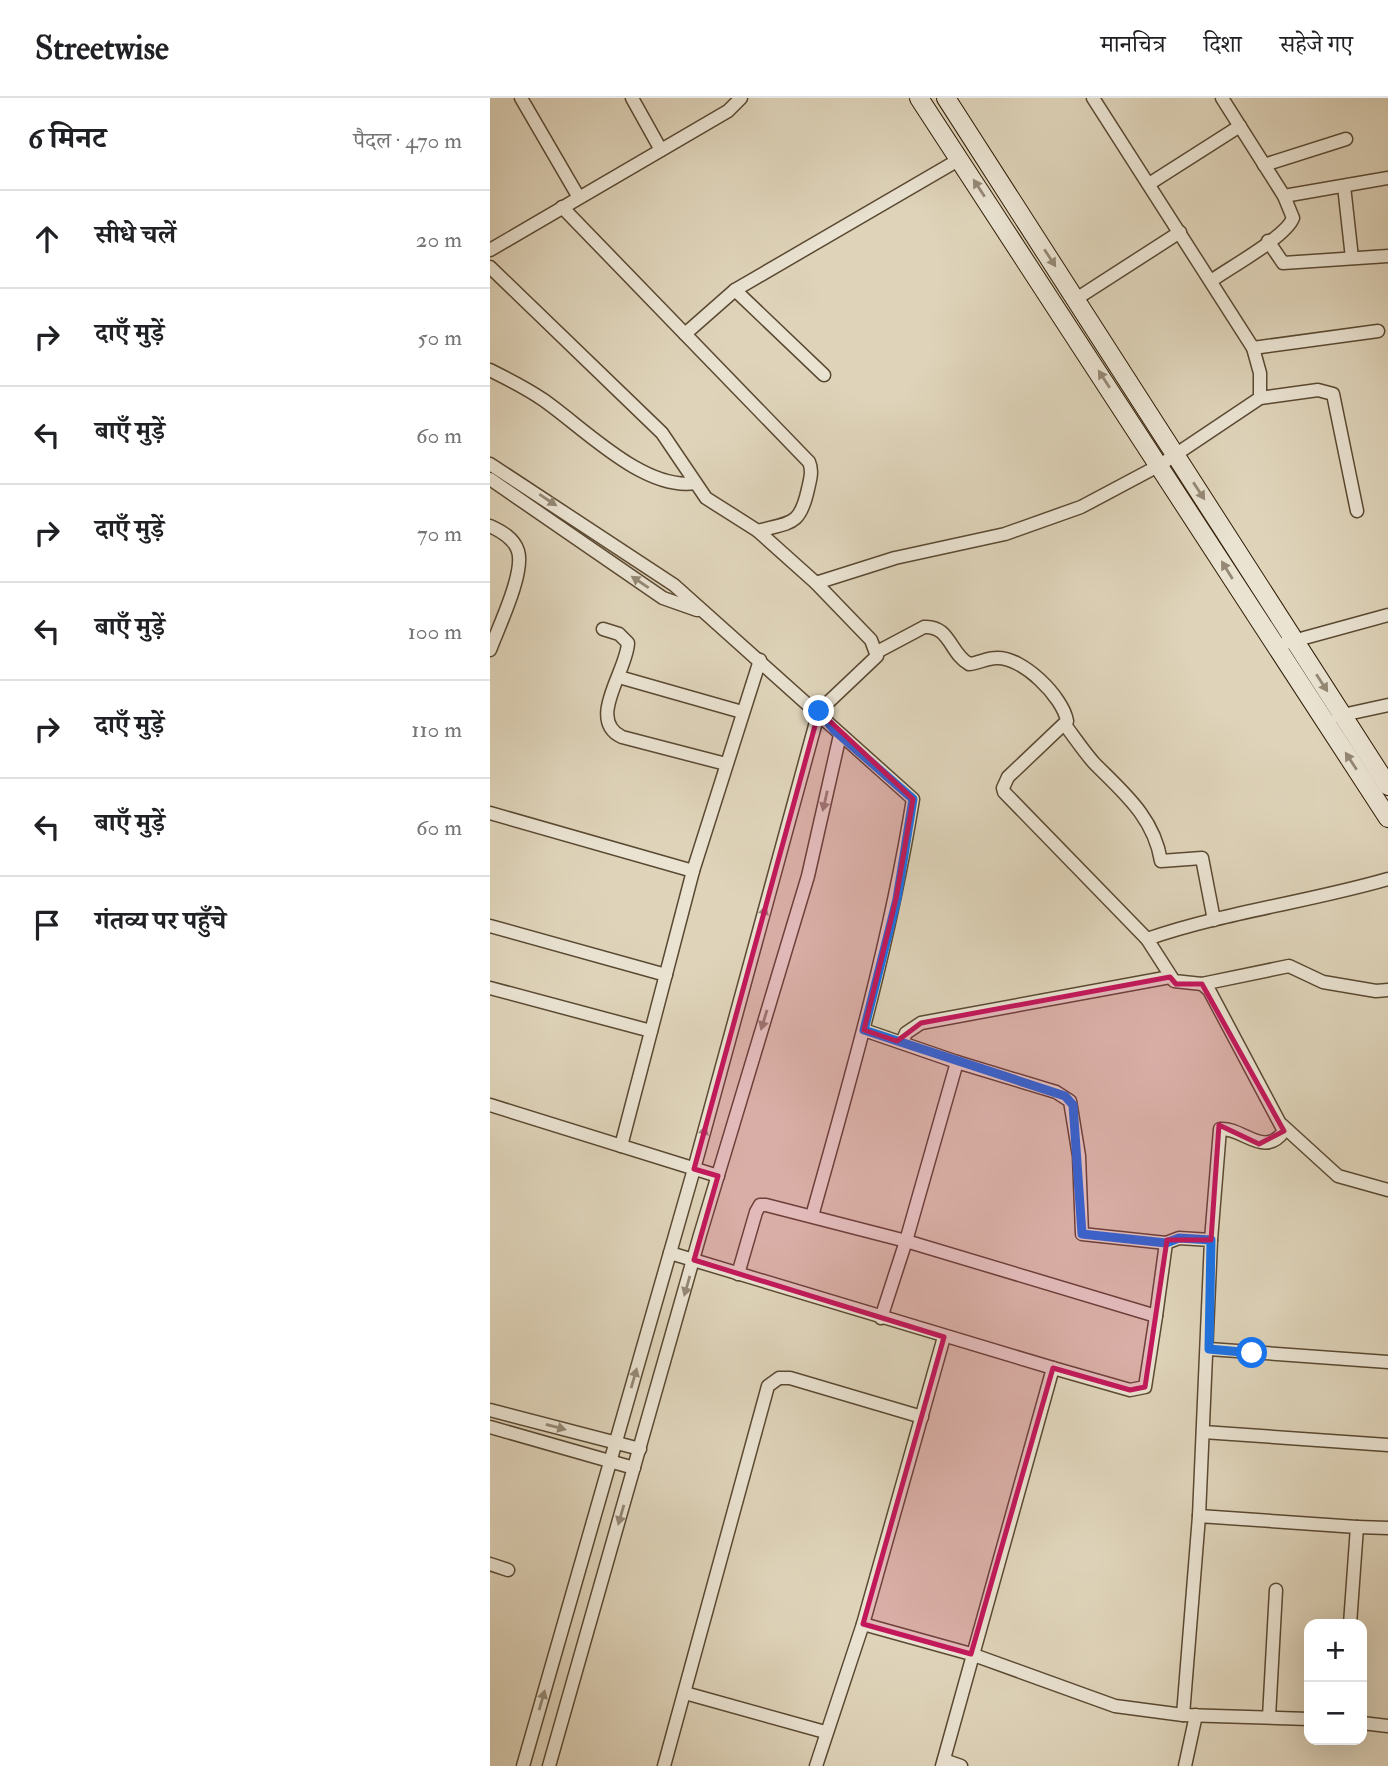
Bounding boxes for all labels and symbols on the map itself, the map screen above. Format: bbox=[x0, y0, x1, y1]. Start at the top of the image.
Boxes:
one-way arrow bbox=[972, 179, 986, 197]
one-way arrow bbox=[1043, 249, 1056, 268]
one-way arrow bbox=[1097, 369, 1110, 388]
one-way arrow bbox=[1192, 482, 1206, 500]
one-way arrow bbox=[538, 494, 557, 507]
one-way arrow bbox=[1220, 560, 1233, 580]
one-way arrow bbox=[631, 575, 649, 589]
one-way arrow bbox=[1315, 673, 1328, 692]
route end bbox=[803, 695, 834, 726]
one-way arrow bbox=[1345, 751, 1358, 770]
one-way arrow bbox=[819, 790, 830, 812]
one-way arrow bbox=[758, 905, 769, 927]
one-way arrow bbox=[759, 1010, 769, 1031]
one-way arrow bbox=[698, 1124, 709, 1146]
one-way arrow bbox=[681, 1276, 691, 1297]
route start bbox=[1236, 1337, 1267, 1368]
one-way arrow bbox=[630, 1367, 640, 1388]
one-way arrow bbox=[546, 1423, 567, 1433]
one-way arrow bbox=[615, 1504, 626, 1526]
one-way arrow bbox=[537, 1689, 548, 1711]

